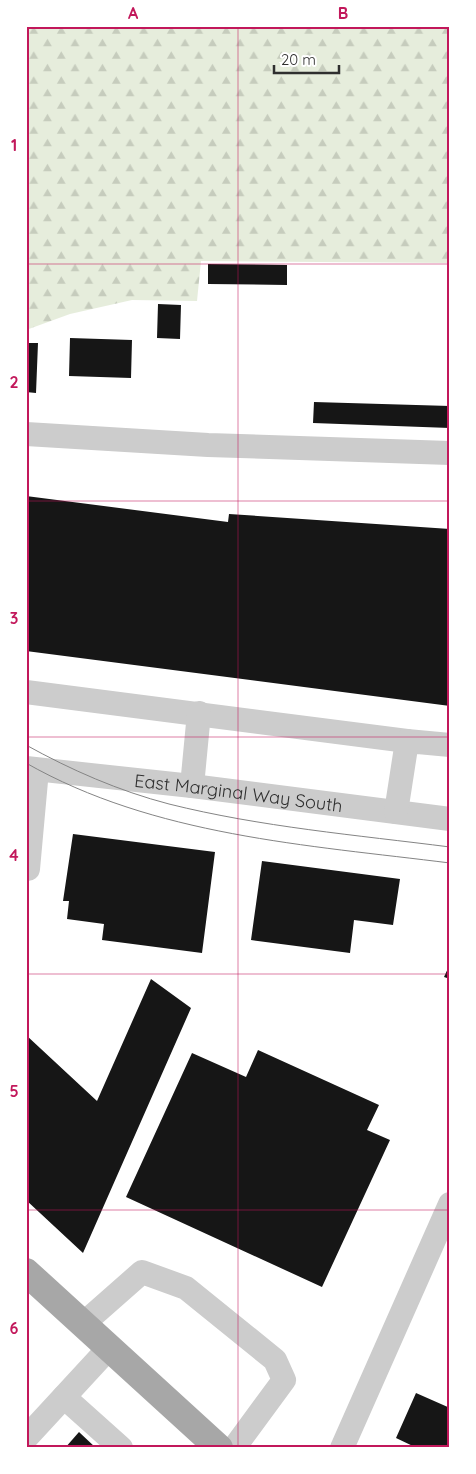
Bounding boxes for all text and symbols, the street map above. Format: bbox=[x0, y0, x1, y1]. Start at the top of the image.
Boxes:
text: A bbox=[128, 3, 139, 23]
text: B bbox=[338, 3, 348, 23]
scale bar bbox=[274, 42, 338, 74]
text: 20 m bbox=[281, 50, 316, 69]
text: 1 bbox=[11, 135, 17, 155]
text: 2 bbox=[9, 372, 19, 392]
text: 3 bbox=[10, 608, 18, 628]
street label: East Marginal Way South bbox=[133, 768, 344, 817]
text: 4 bbox=[9, 845, 19, 865]
text: 5 bbox=[9, 1081, 19, 1101]
text: 6 bbox=[10, 1318, 19, 1338]

